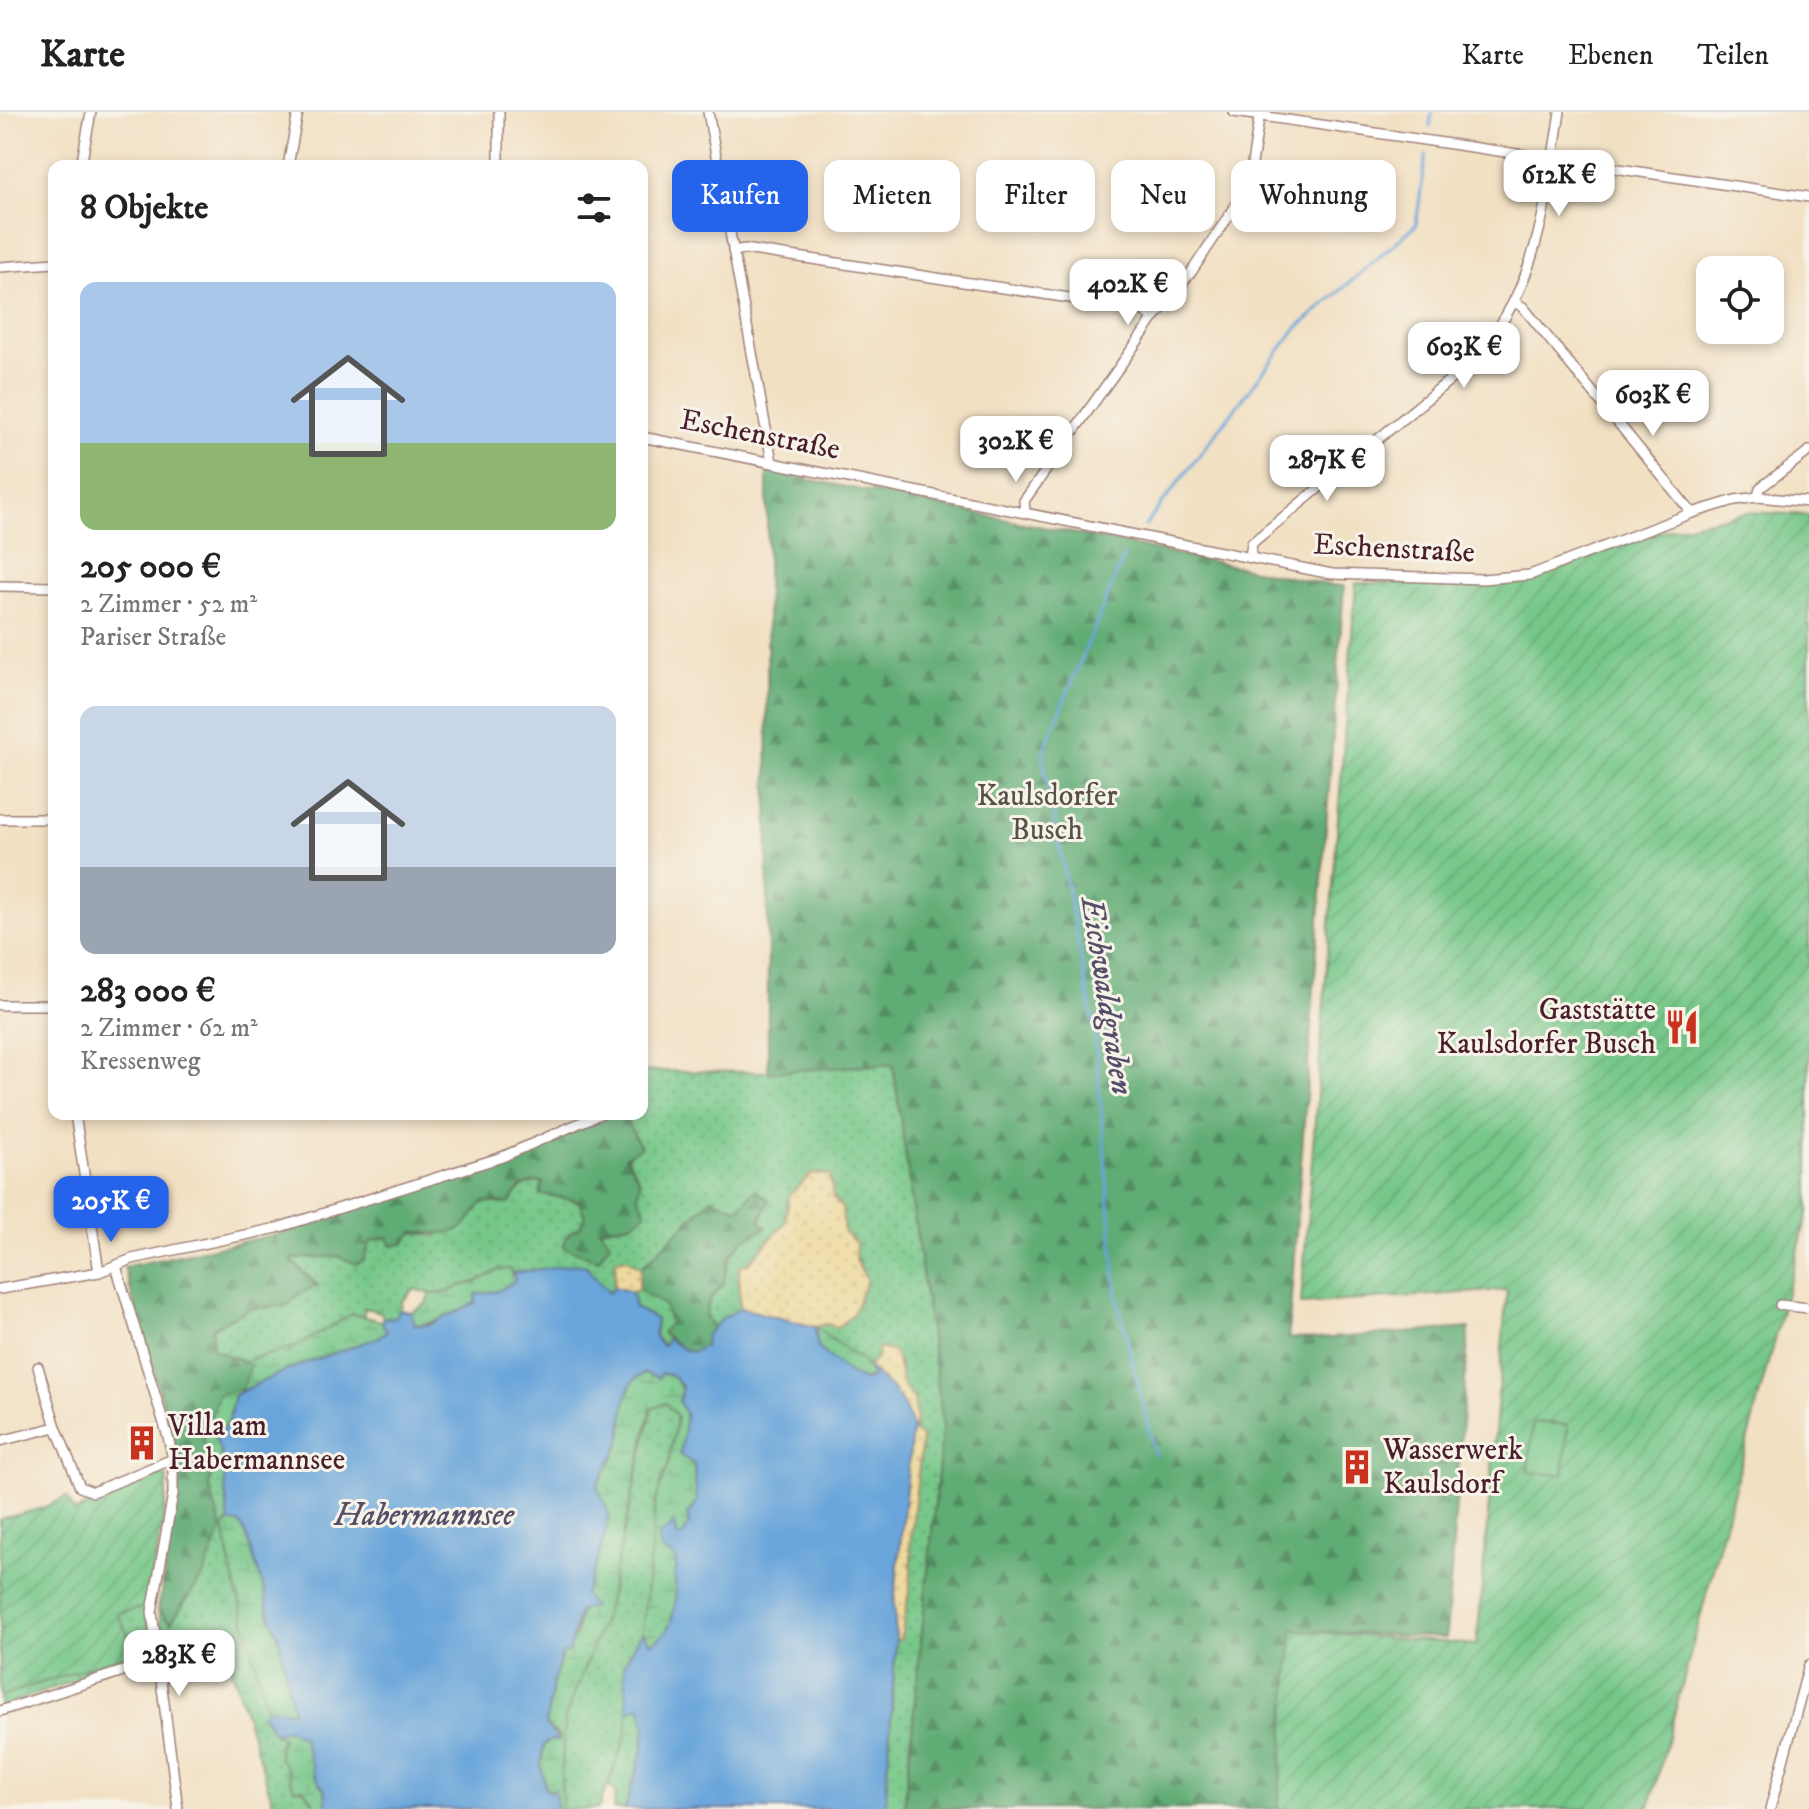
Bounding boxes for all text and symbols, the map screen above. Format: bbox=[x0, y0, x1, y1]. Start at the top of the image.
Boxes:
text: Karte bbox=[40, 31, 125, 79]
text: Karte bbox=[1461, 38, 1524, 73]
text: Ebenen bbox=[1568, 38, 1653, 73]
text: Teilen bbox=[1697, 38, 1769, 73]
pin: 612K € bbox=[1494, 150, 1624, 218]
text: 612K € bbox=[1522, 159, 1596, 192]
chip: Kaufen bbox=[672, 160, 808, 232]
chip: Mieten bbox=[824, 160, 960, 232]
chip: Filter bbox=[976, 160, 1095, 232]
chip: Neu bbox=[1111, 160, 1215, 232]
chip: Wohnung bbox=[1231, 160, 1396, 232]
icon: filters bbox=[572, 186, 616, 230]
text: 8 Objekte bbox=[80, 187, 208, 229]
map controls bbox=[1696, 256, 1784, 344]
button: locate bbox=[1696, 256, 1784, 344]
pin: 402K € bbox=[1063, 259, 1193, 327]
text: 402K € bbox=[1088, 268, 1168, 301]
pin: 603K € bbox=[1399, 322, 1529, 390]
text: 603K € bbox=[1426, 331, 1502, 364]
icon: home bbox=[276, 334, 420, 478]
pin: 603K € bbox=[1588, 370, 1718, 438]
text: 603K € bbox=[1615, 379, 1691, 412]
street label: Eschenstraße bbox=[677, 401, 843, 469]
pin: 302K € bbox=[951, 416, 1081, 484]
text: 302K € bbox=[978, 425, 1054, 458]
pin: 287K € bbox=[1262, 435, 1392, 503]
text: 287K € bbox=[1288, 444, 1366, 477]
street label: Eschenstraße bbox=[1312, 526, 1476, 572]
text: 205 000 € bbox=[80, 546, 221, 588]
text: 2 Zimmer · 52 m² bbox=[80, 588, 257, 621]
text: Pariser Straße bbox=[80, 621, 226, 654]
icon: home bbox=[276, 758, 420, 902]
park label: Kaulsdorfer Busch bbox=[977, 778, 1118, 849]
water label: Eichwaldgraben bbox=[1070, 892, 1141, 1098]
text: 283 000 € bbox=[80, 970, 216, 1012]
place label: Gaststätte Kaulsdorfer Busch bbox=[1436, 992, 1656, 1063]
restaurant icon: Gaststätte Kaulsdorfer Busch bbox=[1663, 1008, 1701, 1046]
text: 2 Zimmer · 62 m² bbox=[80, 1012, 258, 1045]
text: Kressenweg bbox=[80, 1045, 200, 1078]
pin: 205K € bbox=[46, 1176, 176, 1244]
text: 205K € bbox=[72, 1185, 150, 1218]
place label: Villa am Habermannsee bbox=[167, 1408, 345, 1479]
building icon: Villa am Habermannsee bbox=[123, 1424, 161, 1462]
place label: Wasserwerk Kaulsdorf bbox=[1382, 1432, 1523, 1503]
building icon: Wasserwerk Kaulsdorf bbox=[1338, 1448, 1376, 1486]
water label: Habermannsee bbox=[333, 1496, 515, 1536]
pin: 283K € bbox=[114, 1630, 244, 1698]
text: 283K € bbox=[142, 1639, 216, 1672]

